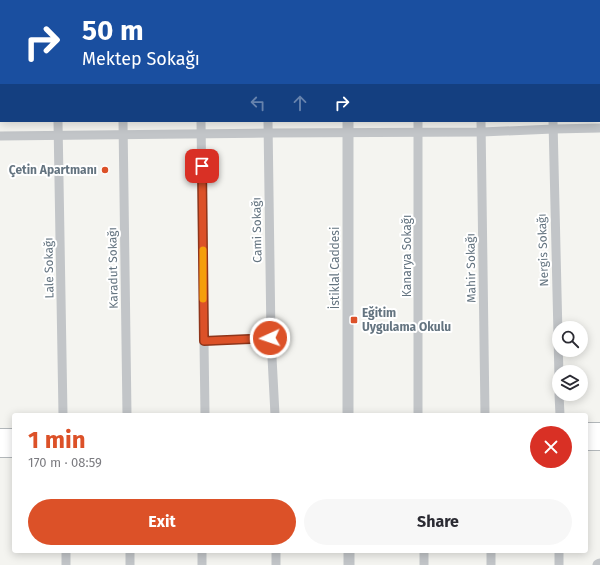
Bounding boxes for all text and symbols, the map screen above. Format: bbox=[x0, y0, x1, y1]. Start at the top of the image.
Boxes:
text: 50 m bbox=[82, 14, 144, 47]
icon: right bbox=[16, 16, 68, 68]
text: Mektep Sokağı bbox=[82, 48, 200, 70]
icon: left bbox=[247, 92, 269, 114]
icon: ahead bbox=[289, 92, 311, 114]
icon: right bbox=[331, 92, 353, 114]
pin bbox=[185, 149, 219, 183]
icon: arrive bbox=[191, 155, 213, 177]
place label: Çetin Apartmanı bbox=[9, 163, 97, 178]
marker: Çetin Apartmanı bbox=[100, 165, 110, 175]
street label: Cami Sokağı bbox=[249, 197, 265, 263]
street label: Nergis Sokağı bbox=[535, 213, 551, 287]
street label: Kanarya Sokağı bbox=[400, 215, 414, 297]
street label: Karadut Sokağı bbox=[105, 227, 121, 309]
street label: İstiklal Caddesi bbox=[327, 227, 342, 309]
street label: Mahir Sokağı bbox=[463, 233, 479, 303]
street label: Lale Sokağı bbox=[41, 237, 57, 299]
place label: Eğitim Uygulama Okulu bbox=[362, 306, 451, 334]
marker: Eğitim Uygulama Okulu bbox=[349, 315, 359, 325]
position arrow bbox=[249, 317, 291, 359]
map controls bbox=[552, 321, 588, 401]
button: search bbox=[552, 321, 588, 357]
button: layers bbox=[552, 365, 588, 401]
text: 1 min bbox=[28, 426, 86, 454]
button: close bbox=[530, 426, 572, 468]
text: 170 m · 08:59 bbox=[28, 455, 102, 470]
button: Exit bbox=[28, 499, 296, 545]
button: Share bbox=[304, 499, 572, 545]

